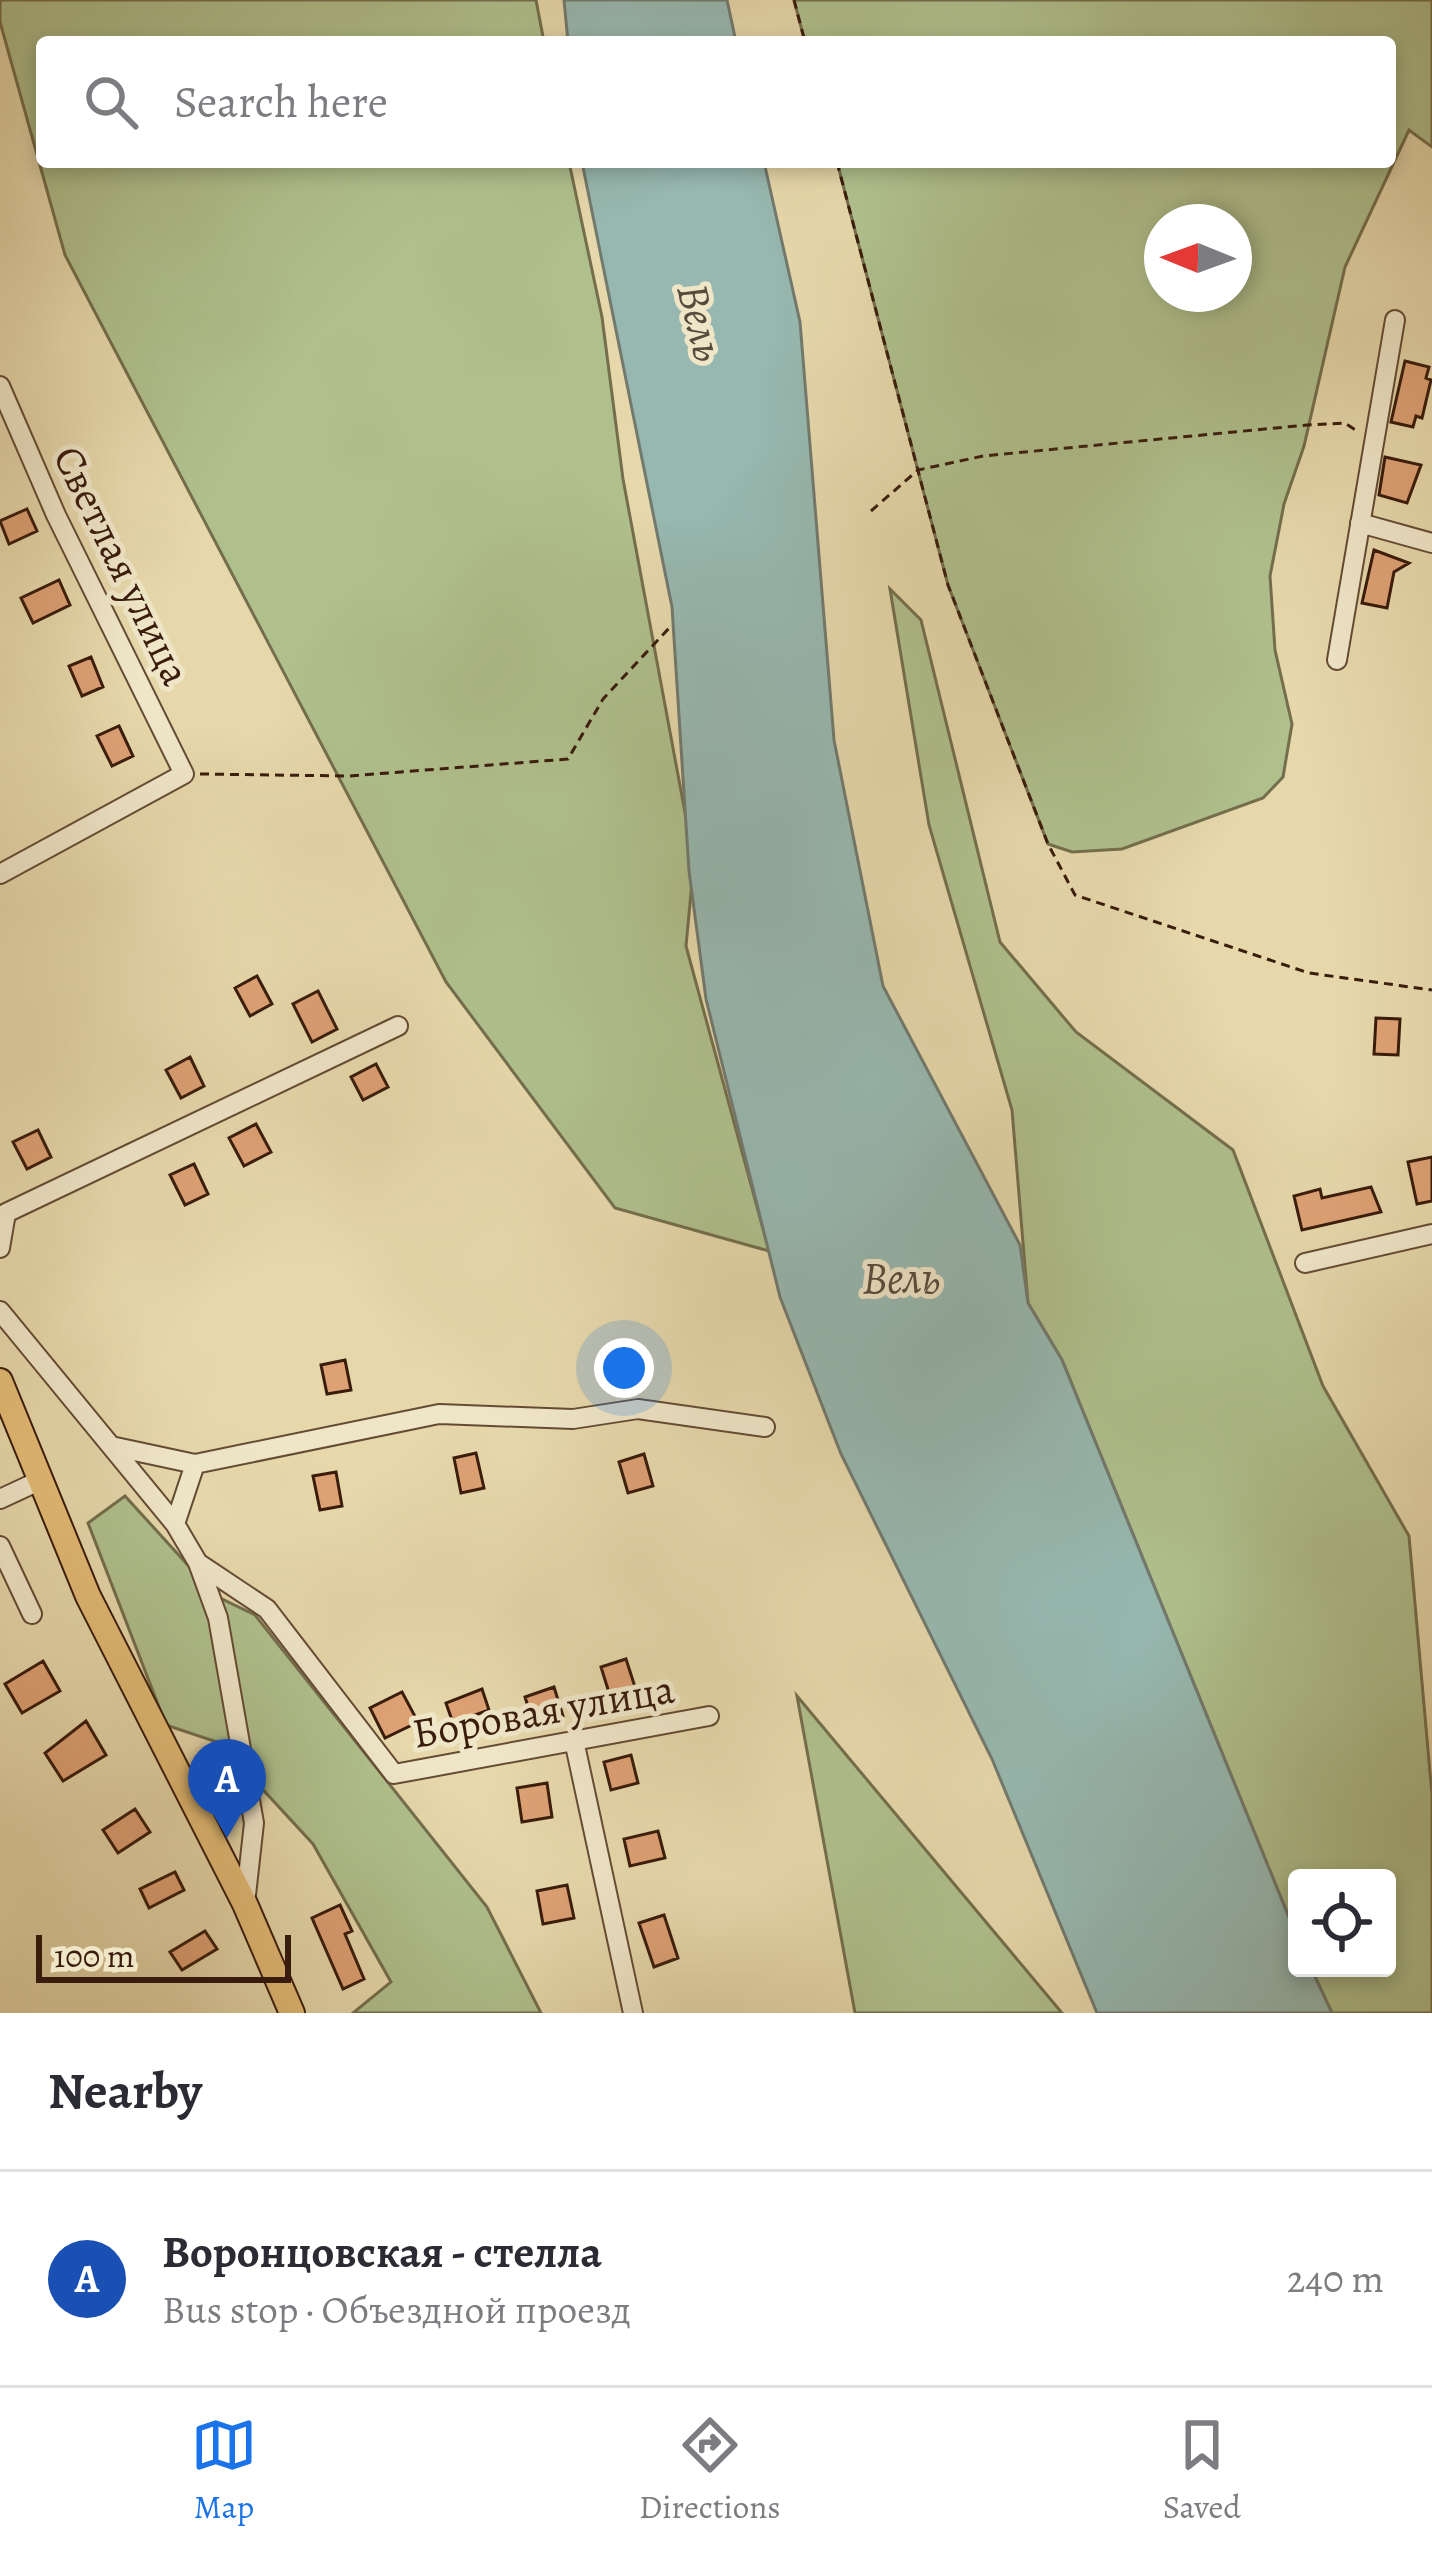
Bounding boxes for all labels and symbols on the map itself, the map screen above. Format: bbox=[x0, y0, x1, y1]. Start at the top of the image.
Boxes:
north arrow bbox=[1144, 204, 1252, 312]
water label: Вель bbox=[662, 277, 741, 368]
street label: Светлая улица bbox=[40, 436, 205, 695]
water label: Вель bbox=[862, 1247, 940, 1309]
your location bbox=[594, 1338, 654, 1398]
street label: Боровая улица bbox=[408, 1659, 679, 1762]
pin: A bbox=[188, 1739, 266, 1838]
scale bar bbox=[36, 1929, 291, 1982]

